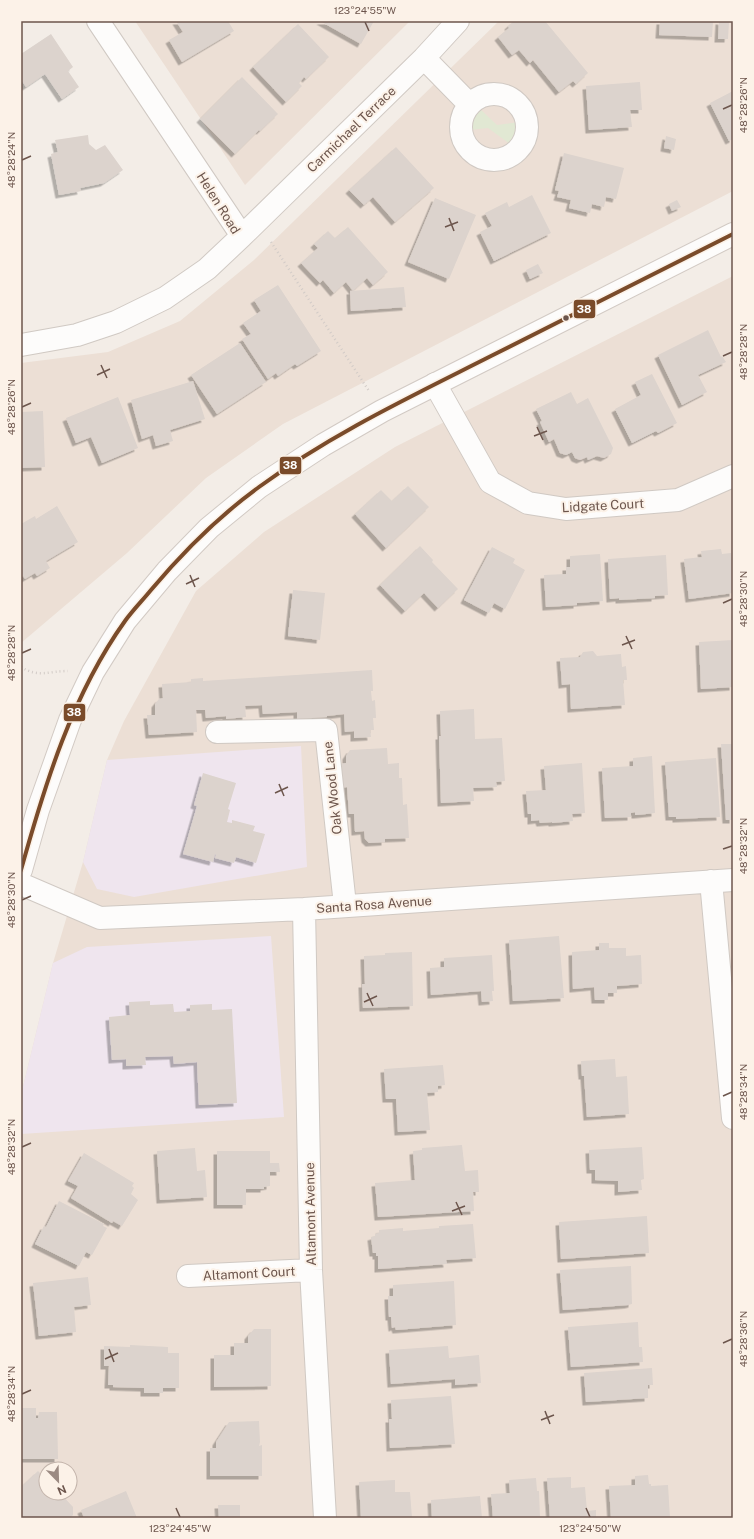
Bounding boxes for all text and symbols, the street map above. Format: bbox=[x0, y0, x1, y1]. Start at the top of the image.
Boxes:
text: 123°24'55"W bbox=[334, 4, 397, 16]
text: 48°28'26"N bbox=[737, 77, 749, 133]
street label: Carmichael Terrace bbox=[304, 83, 399, 176]
text: 48°28'24"N bbox=[5, 132, 17, 188]
street label: Helen Road bbox=[194, 170, 243, 237]
line badge: 38 bbox=[573, 299, 596, 319]
text: 38 bbox=[577, 303, 591, 315]
unlabelled marker bbox=[561, 313, 571, 323]
text: 48°28'28"N bbox=[737, 324, 749, 380]
text: 48°28'26"N bbox=[5, 379, 17, 435]
line badge: 38 bbox=[279, 456, 302, 475]
text: 38 bbox=[283, 459, 297, 471]
street label: Lidgate Court bbox=[561, 496, 645, 515]
text: 48°28'30"N bbox=[737, 571, 749, 627]
text: 48°28'28"N bbox=[5, 625, 17, 681]
line badge: 38 bbox=[63, 703, 86, 722]
text: 38 bbox=[67, 706, 81, 718]
street label: Oak Wood Lane bbox=[320, 741, 345, 835]
text: 48°28'32"N bbox=[737, 818, 749, 874]
text: 48°28'30"N bbox=[5, 872, 17, 928]
street label: Santa Rosa Avenue bbox=[316, 893, 432, 916]
text: 48°28'34"N bbox=[737, 1064, 749, 1120]
text: 48°28'32"N bbox=[5, 1119, 17, 1175]
street label: Altamont Avenue bbox=[302, 1162, 319, 1266]
street label: Altamont Court bbox=[202, 1264, 296, 1283]
text: 48°28'36"N bbox=[737, 1311, 749, 1367]
text: 48°28'34"N bbox=[5, 1366, 17, 1422]
north arrow bbox=[38, 1461, 78, 1501]
text: N bbox=[56, 1483, 68, 1497]
text: 123°24'45"W bbox=[149, 1522, 211, 1534]
text: 123°24'50"W bbox=[559, 1522, 621, 1534]

